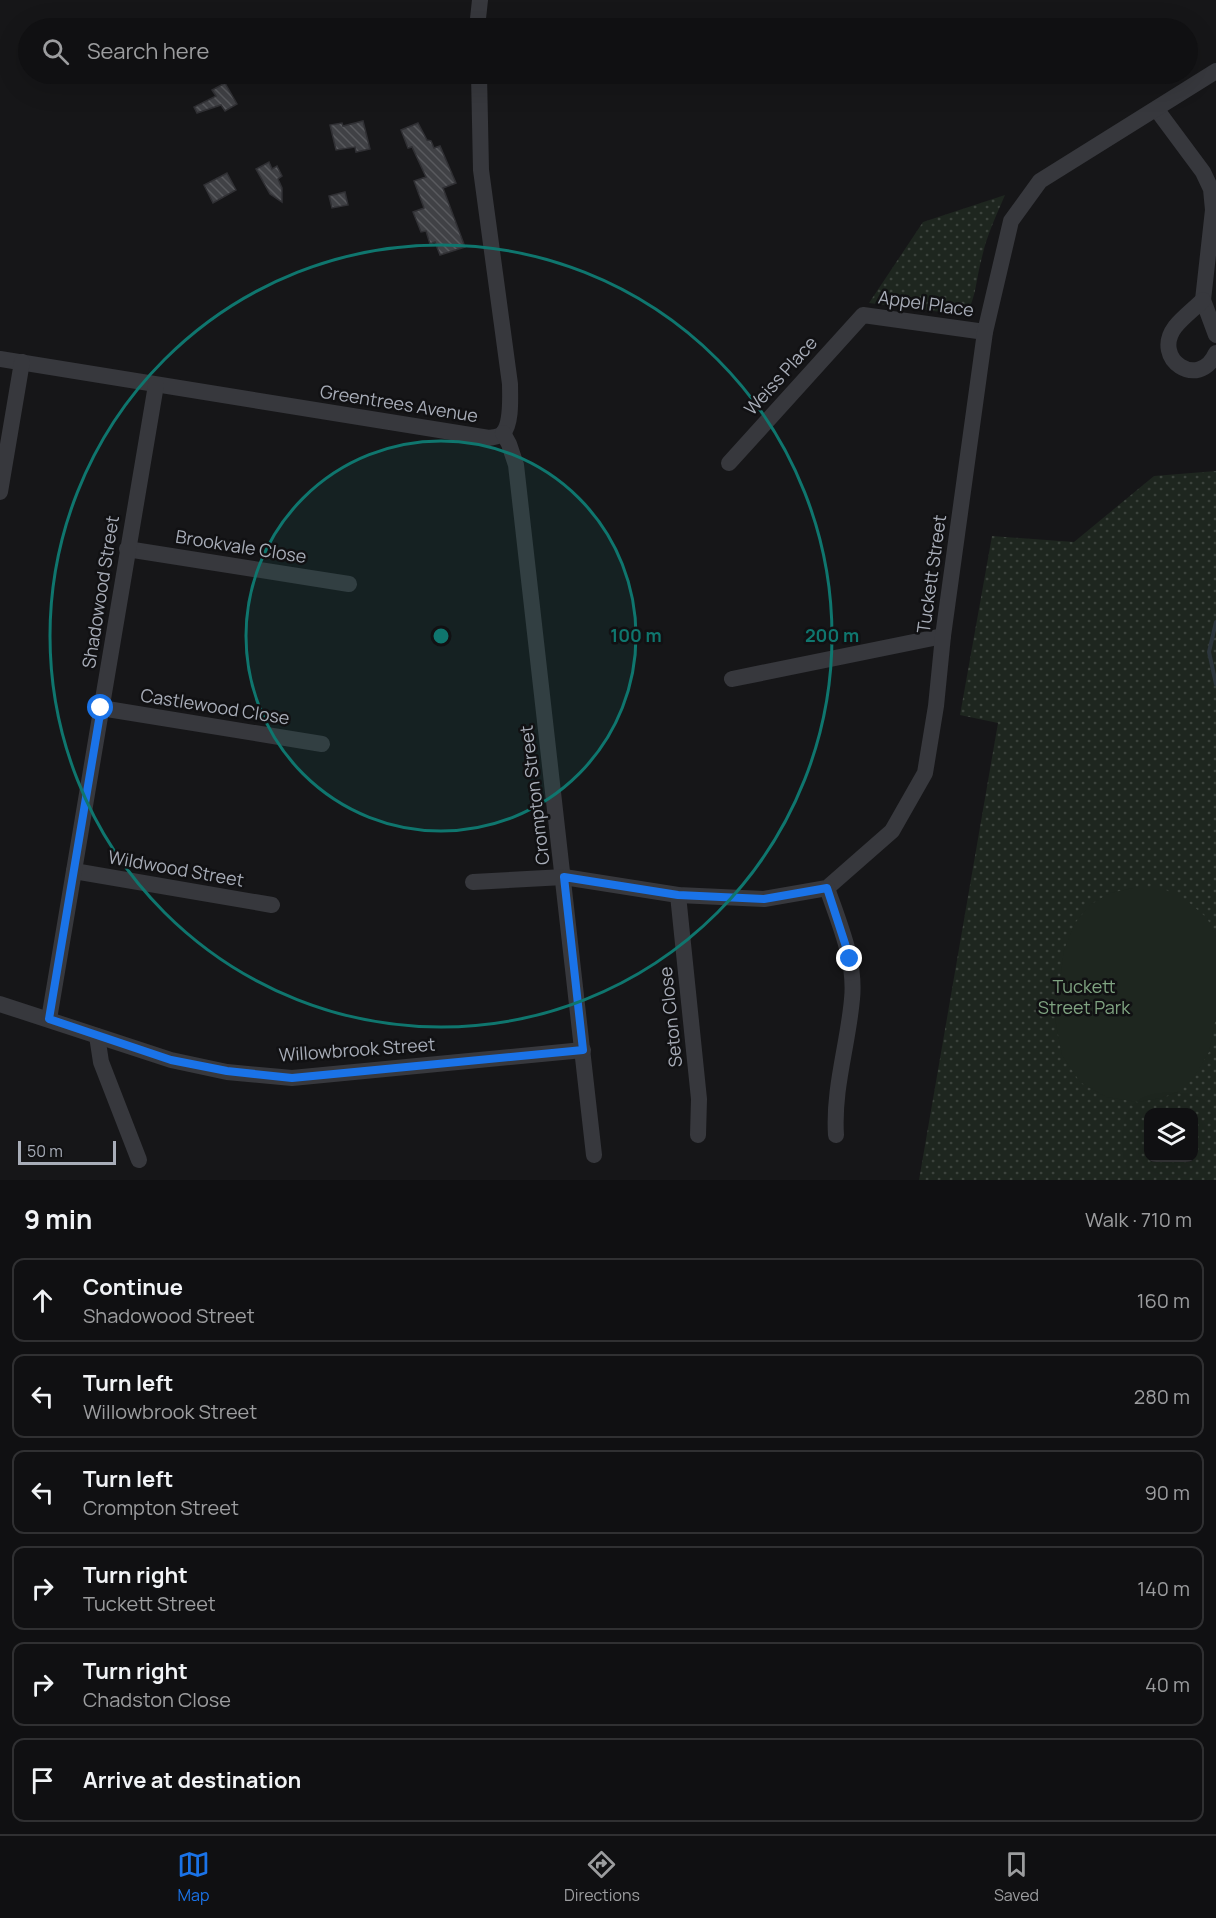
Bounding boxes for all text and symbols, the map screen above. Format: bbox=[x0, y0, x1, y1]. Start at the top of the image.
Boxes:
search box bbox=[18, 18, 1198, 84]
icon: search bbox=[39, 35, 72, 68]
text: Search here bbox=[87, 36, 209, 66]
street label: Appel Place bbox=[877, 284, 976, 322]
street label: Weiss Place bbox=[738, 331, 822, 420]
street label: Greentrees Avenue bbox=[318, 379, 480, 427]
street label: Tuckett Street bbox=[911, 513, 951, 635]
street label: Shadowood Street bbox=[76, 514, 124, 670]
street label: Brookvale Close bbox=[174, 524, 308, 568]
text: 100 m bbox=[610, 623, 662, 647]
text: 200 m bbox=[805, 623, 859, 647]
centre of rings bbox=[431, 626, 451, 646]
street label: Castlewood Close bbox=[139, 682, 291, 730]
route start bbox=[87, 694, 113, 720]
street label: Crompton Street bbox=[514, 724, 554, 866]
street label: Wildwood Street bbox=[106, 844, 246, 892]
route end bbox=[836, 945, 862, 971]
street label: Seton Close bbox=[653, 966, 687, 1069]
park label: Tuckett Street Park bbox=[1038, 974, 1131, 1019]
street label: Willowbrook Street bbox=[278, 1032, 436, 1066]
map controls bbox=[1144, 1108, 1198, 1162]
button: layers bbox=[1144, 1108, 1198, 1162]
scale bar bbox=[18, 1138, 116, 1166]
text: 50 m bbox=[27, 1140, 63, 1162]
text: 9 min bbox=[24, 1201, 92, 1237]
text: Walk · 710 m bbox=[1085, 1206, 1192, 1233]
text: Continue bbox=[83, 1272, 183, 1302]
icon: ahead bbox=[26, 1284, 59, 1317]
text: 160 m bbox=[1137, 1287, 1190, 1314]
text: Shadowood Street bbox=[83, 1302, 255, 1329]
text: Turn left bbox=[83, 1368, 173, 1398]
icon: left bbox=[26, 1380, 59, 1413]
text: 280 m bbox=[1134, 1383, 1190, 1410]
text: Willowbrook Street bbox=[83, 1398, 257, 1425]
text: Turn left bbox=[83, 1464, 173, 1494]
icon: left bbox=[26, 1476, 59, 1509]
text: 90 m bbox=[1144, 1479, 1190, 1506]
text: Crompton Street bbox=[83, 1494, 239, 1521]
text: Turn right bbox=[83, 1560, 188, 1590]
icon: right bbox=[26, 1572, 59, 1605]
text: 140 m bbox=[1137, 1575, 1190, 1602]
text: Tuckett Street bbox=[83, 1590, 216, 1617]
text: Turn right bbox=[83, 1656, 188, 1686]
icon: right bbox=[26, 1668, 59, 1701]
text: 40 m bbox=[1145, 1671, 1190, 1698]
text: Chadston Close bbox=[83, 1686, 231, 1713]
icon: arrive bbox=[26, 1764, 59, 1797]
text: Arrive at destination bbox=[83, 1765, 301, 1795]
tab: Map bbox=[177, 1848, 210, 1906]
tab: Directions bbox=[564, 1848, 640, 1906]
tab: Saved bbox=[994, 1848, 1039, 1906]

